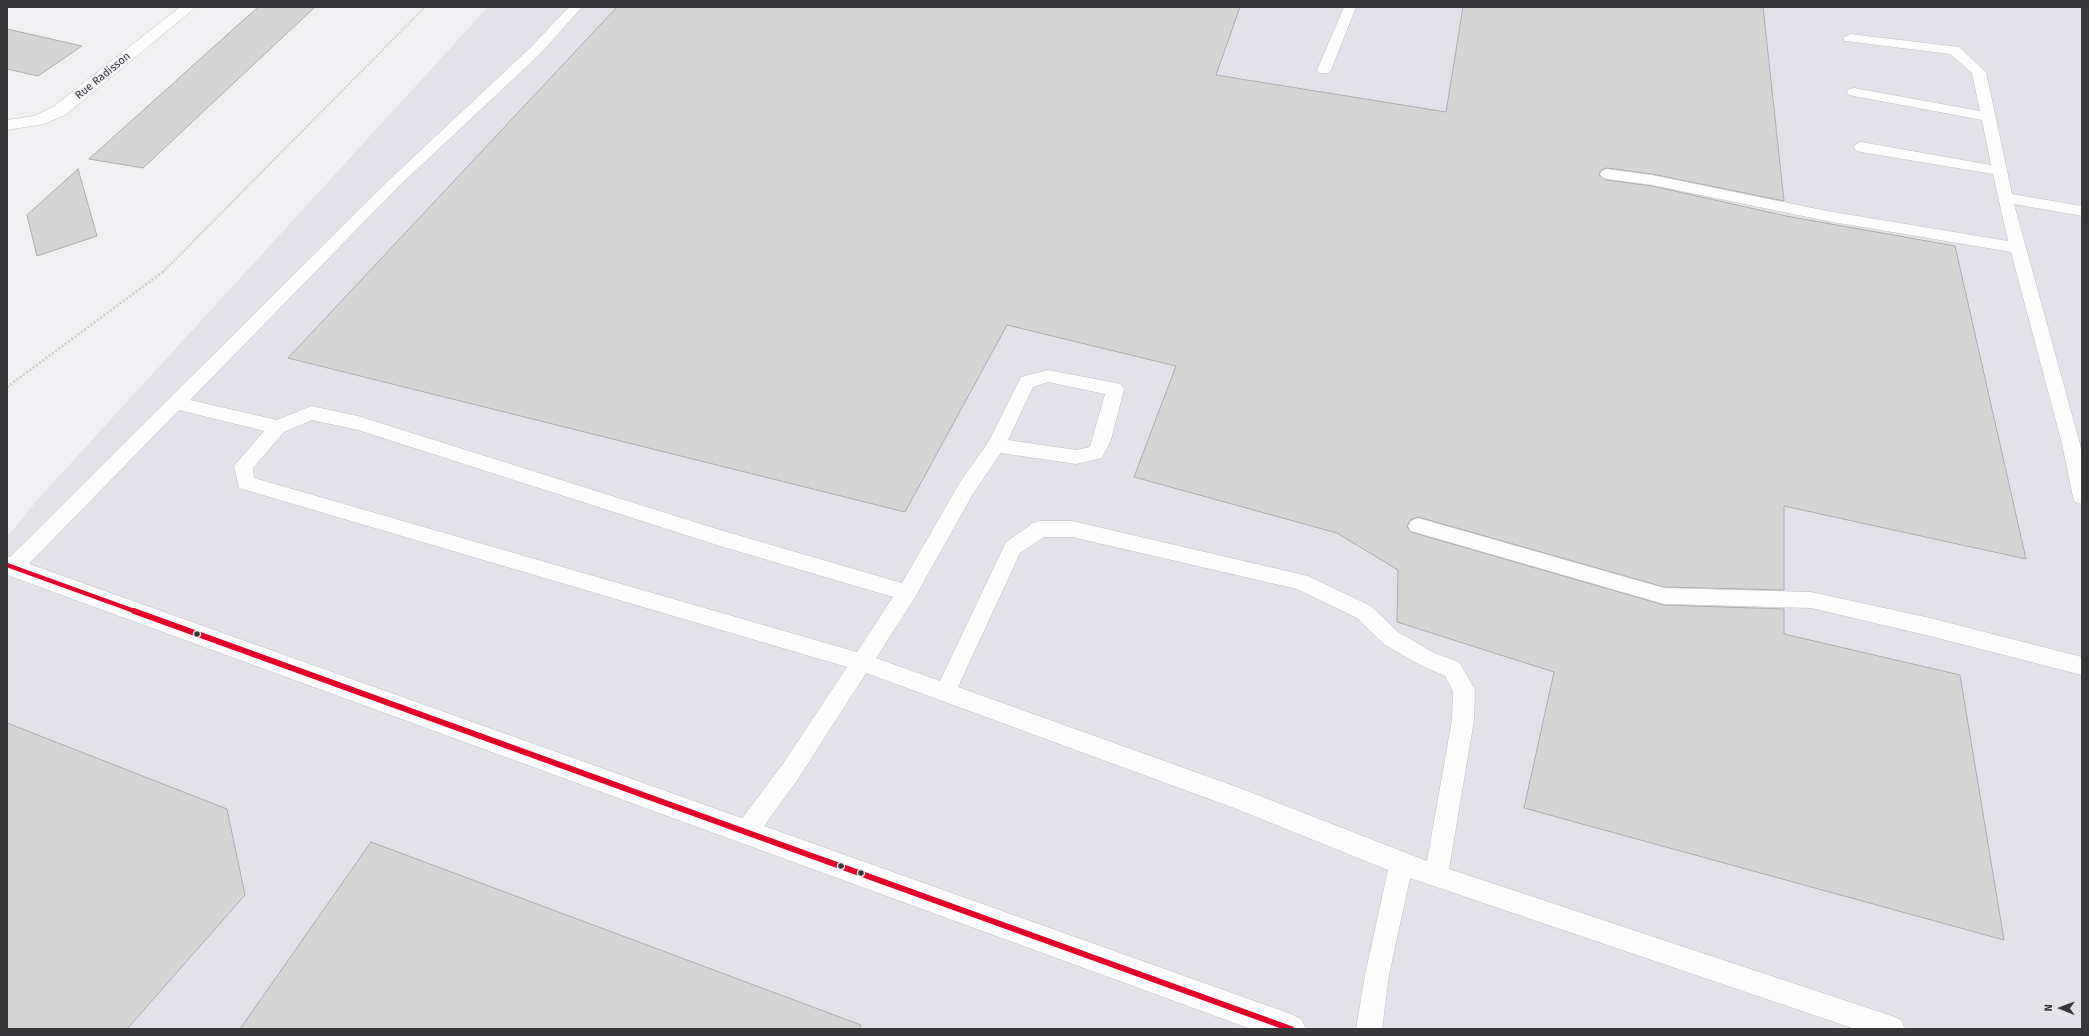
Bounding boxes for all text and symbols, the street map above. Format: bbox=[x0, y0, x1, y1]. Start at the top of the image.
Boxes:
street label: Rue Radisson bbox=[73, 50, 133, 102]
unlabelled marker bbox=[192, 629, 202, 639]
unlabelled marker bbox=[836, 861, 846, 871]
unlabelled marker bbox=[856, 868, 866, 878]
north arrow bbox=[2041, 988, 2081, 1028]
text: N bbox=[2042, 1004, 2055, 1012]

